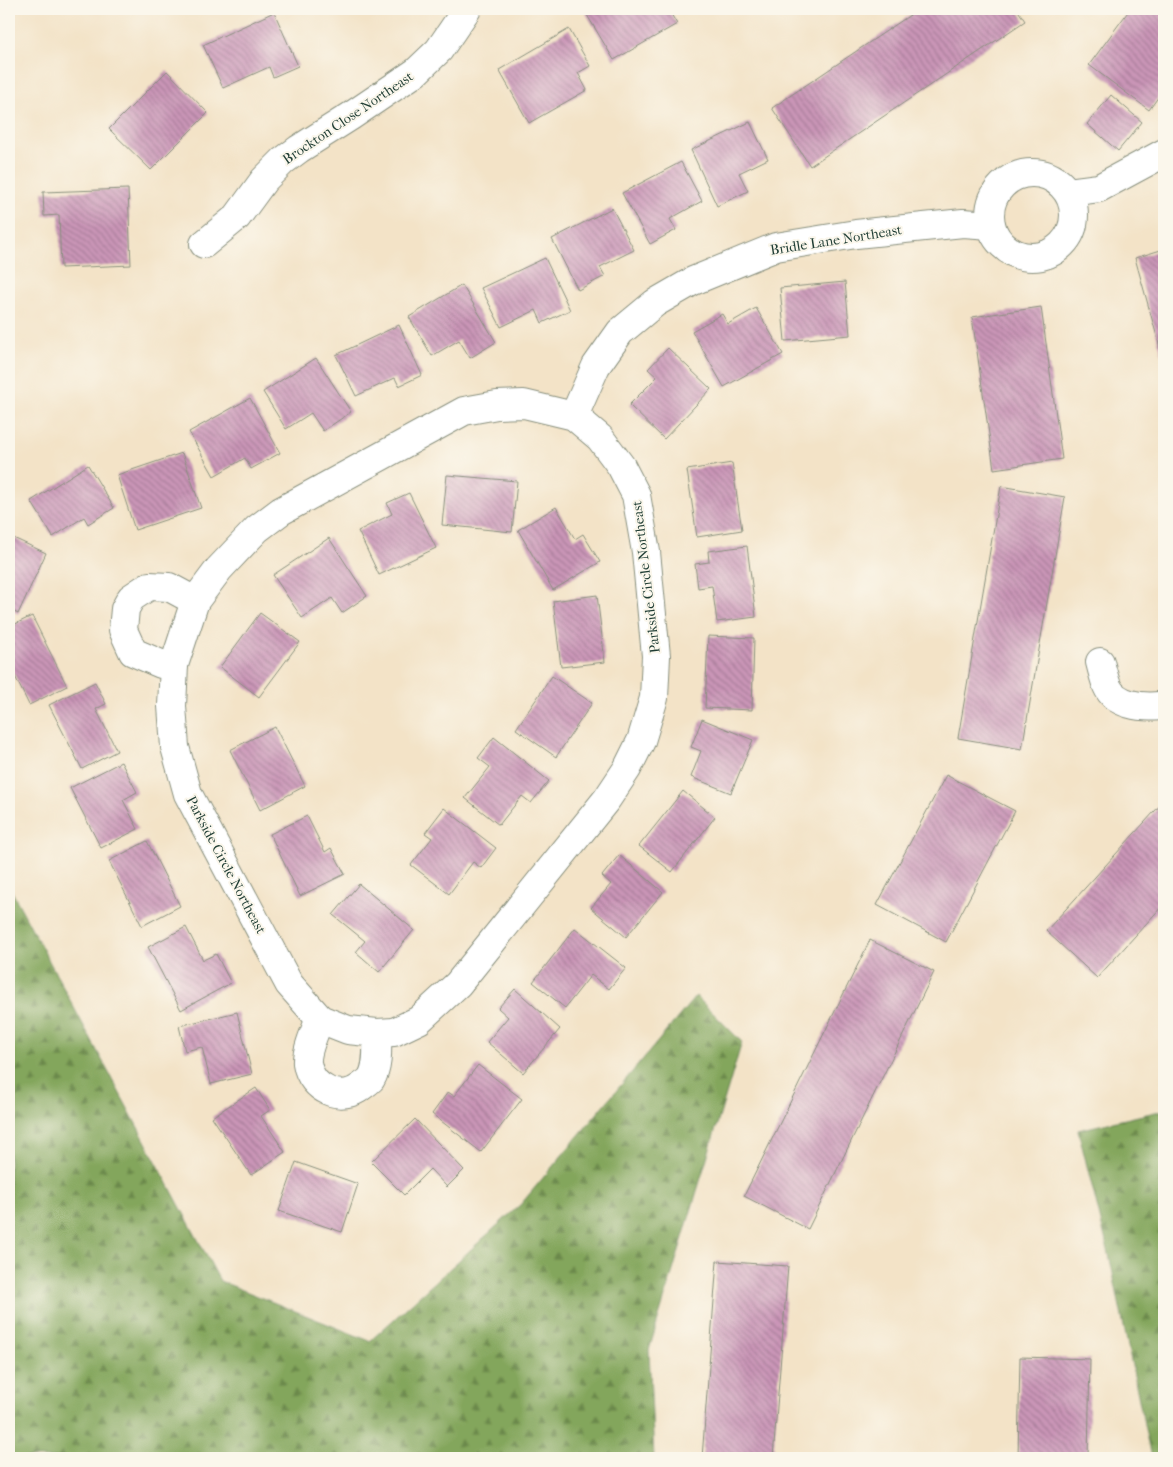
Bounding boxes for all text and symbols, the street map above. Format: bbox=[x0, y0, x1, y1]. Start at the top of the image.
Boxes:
street label: Brockton Close Northeast bbox=[280, 68, 416, 168]
street label: Bridle Lane Northeast bbox=[769, 221, 903, 259]
street label: Parkside Circle Northeast bbox=[628, 500, 664, 654]
street label: Parkside Circle Northeast bbox=[182, 793, 270, 937]

